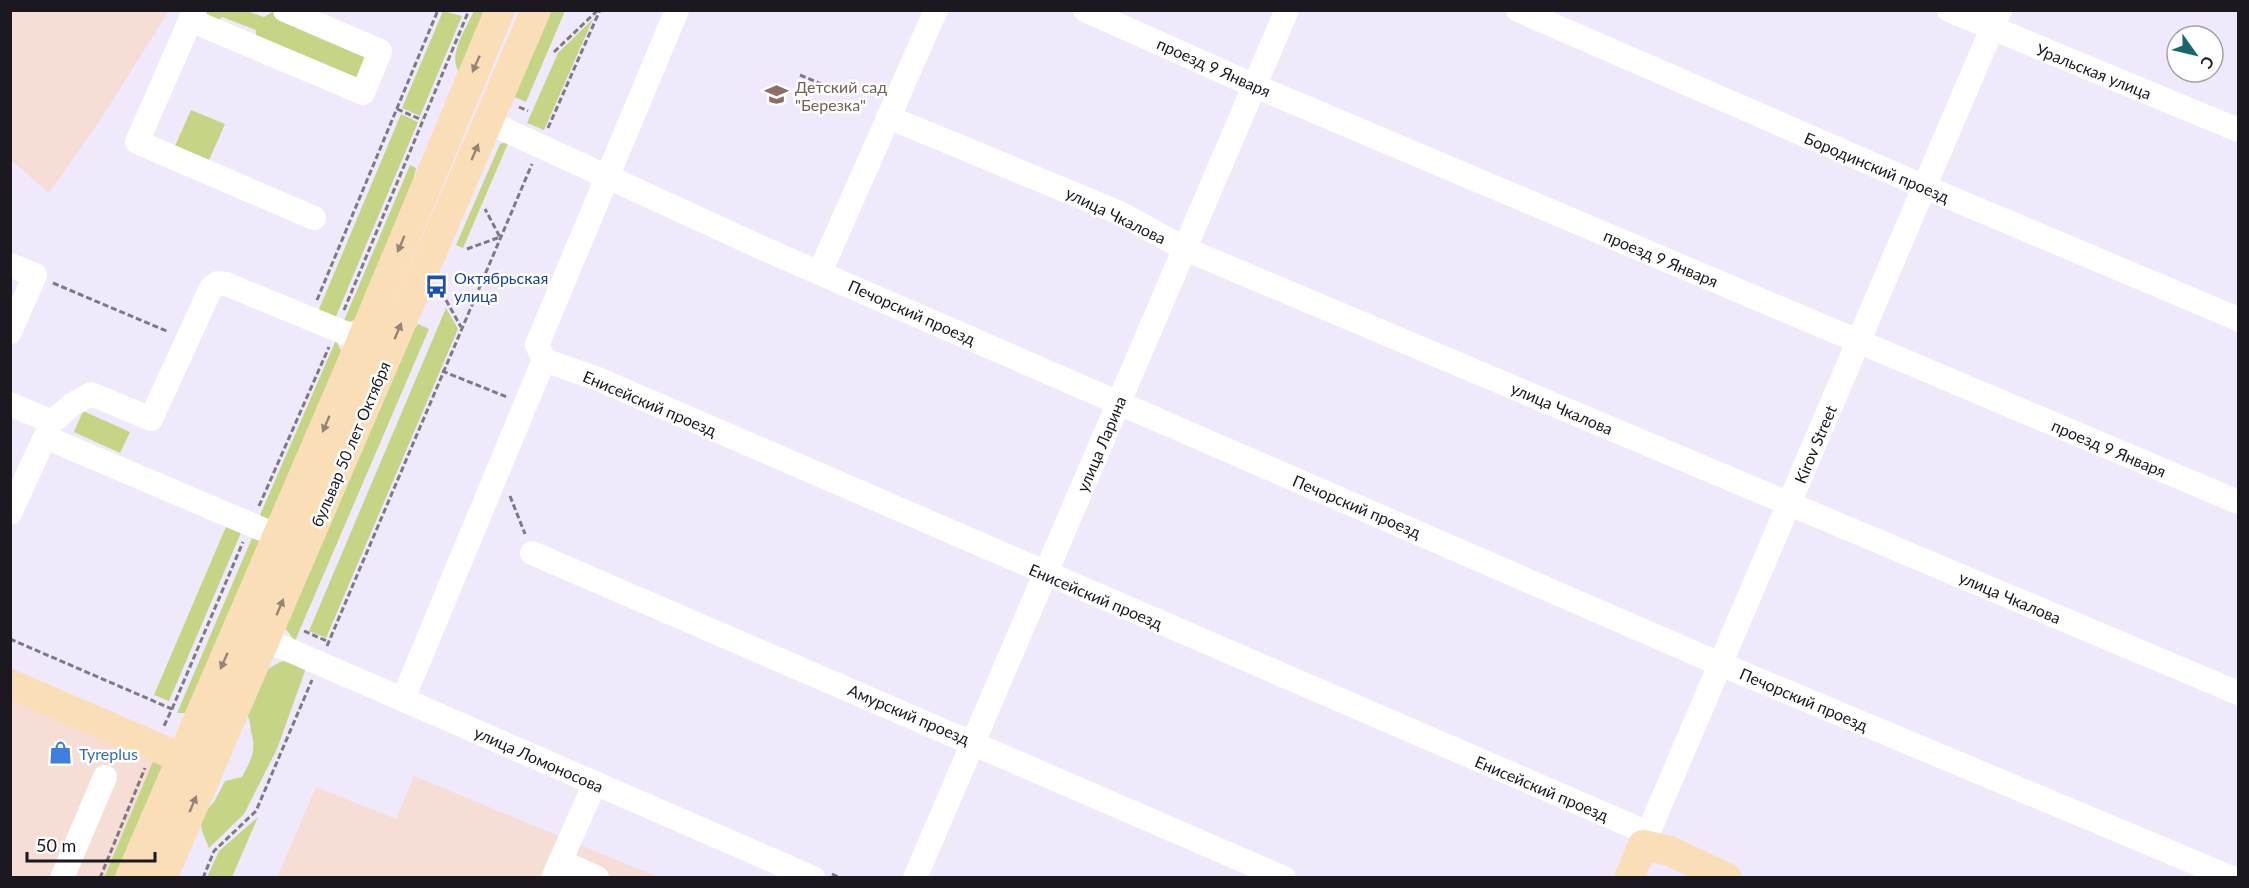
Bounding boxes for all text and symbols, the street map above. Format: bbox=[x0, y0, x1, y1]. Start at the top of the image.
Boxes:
north arrow bbox=[2165, 24, 2225, 84]
street label: проезд 9 Января bbox=[1154, 33, 1274, 101]
street label: Уральская улица bbox=[2034, 39, 2154, 103]
text: С bbox=[2197, 53, 2219, 73]
one-way arrow bbox=[471, 55, 481, 73]
place label: Детский сад "Березка" bbox=[795, 77, 887, 114]
school or university icon: Детский сад "Березка" bbox=[764, 82, 790, 108]
street label: Бородинский проезд bbox=[1802, 128, 1952, 206]
one-way arrow bbox=[470, 142, 480, 160]
street label: улица Чкалова bbox=[1063, 183, 1169, 247]
street label: проезд 9 Января bbox=[1601, 225, 1721, 291]
one-way arrow bbox=[396, 235, 406, 253]
place label: Октябрьская улица bbox=[454, 268, 548, 305]
bus stop icon: Октябрьская улица bbox=[423, 273, 449, 299]
street label: Печорский проезд bbox=[845, 275, 979, 349]
one-way arrow bbox=[394, 322, 403, 340]
street label: бульвар 50 лет Октября bbox=[307, 358, 393, 530]
street label: Енисейский проезд bbox=[580, 366, 720, 440]
street label: улица Чкалова bbox=[1508, 378, 1616, 438]
street label: улица Ларина bbox=[1072, 393, 1130, 495]
street label: Kirov Street bbox=[1790, 402, 1840, 486]
one-way arrow bbox=[321, 415, 331, 433]
street label: проезд 9 Января bbox=[2049, 415, 2169, 481]
street label: Печорский проезд bbox=[1290, 470, 1424, 542]
street label: Енисейский проезд bbox=[1026, 559, 1166, 633]
street label: улица Чкалова bbox=[1956, 567, 2064, 627]
one-way arrow bbox=[275, 597, 285, 615]
one-way arrow bbox=[219, 652, 228, 669]
street label: Печорский проезд bbox=[1737, 663, 1871, 735]
street label: Амурский проезд bbox=[845, 680, 973, 748]
street label: улица Ломоносова bbox=[472, 722, 606, 796]
shop icon: Tyreplus bbox=[48, 740, 74, 766]
place label: Tyreplus bbox=[79, 744, 138, 763]
street label: Енисейский проезд bbox=[1472, 751, 1612, 825]
one-way arrow bbox=[188, 795, 198, 813]
scale bar bbox=[27, 825, 154, 863]
text: 50 m bbox=[36, 834, 76, 856]

